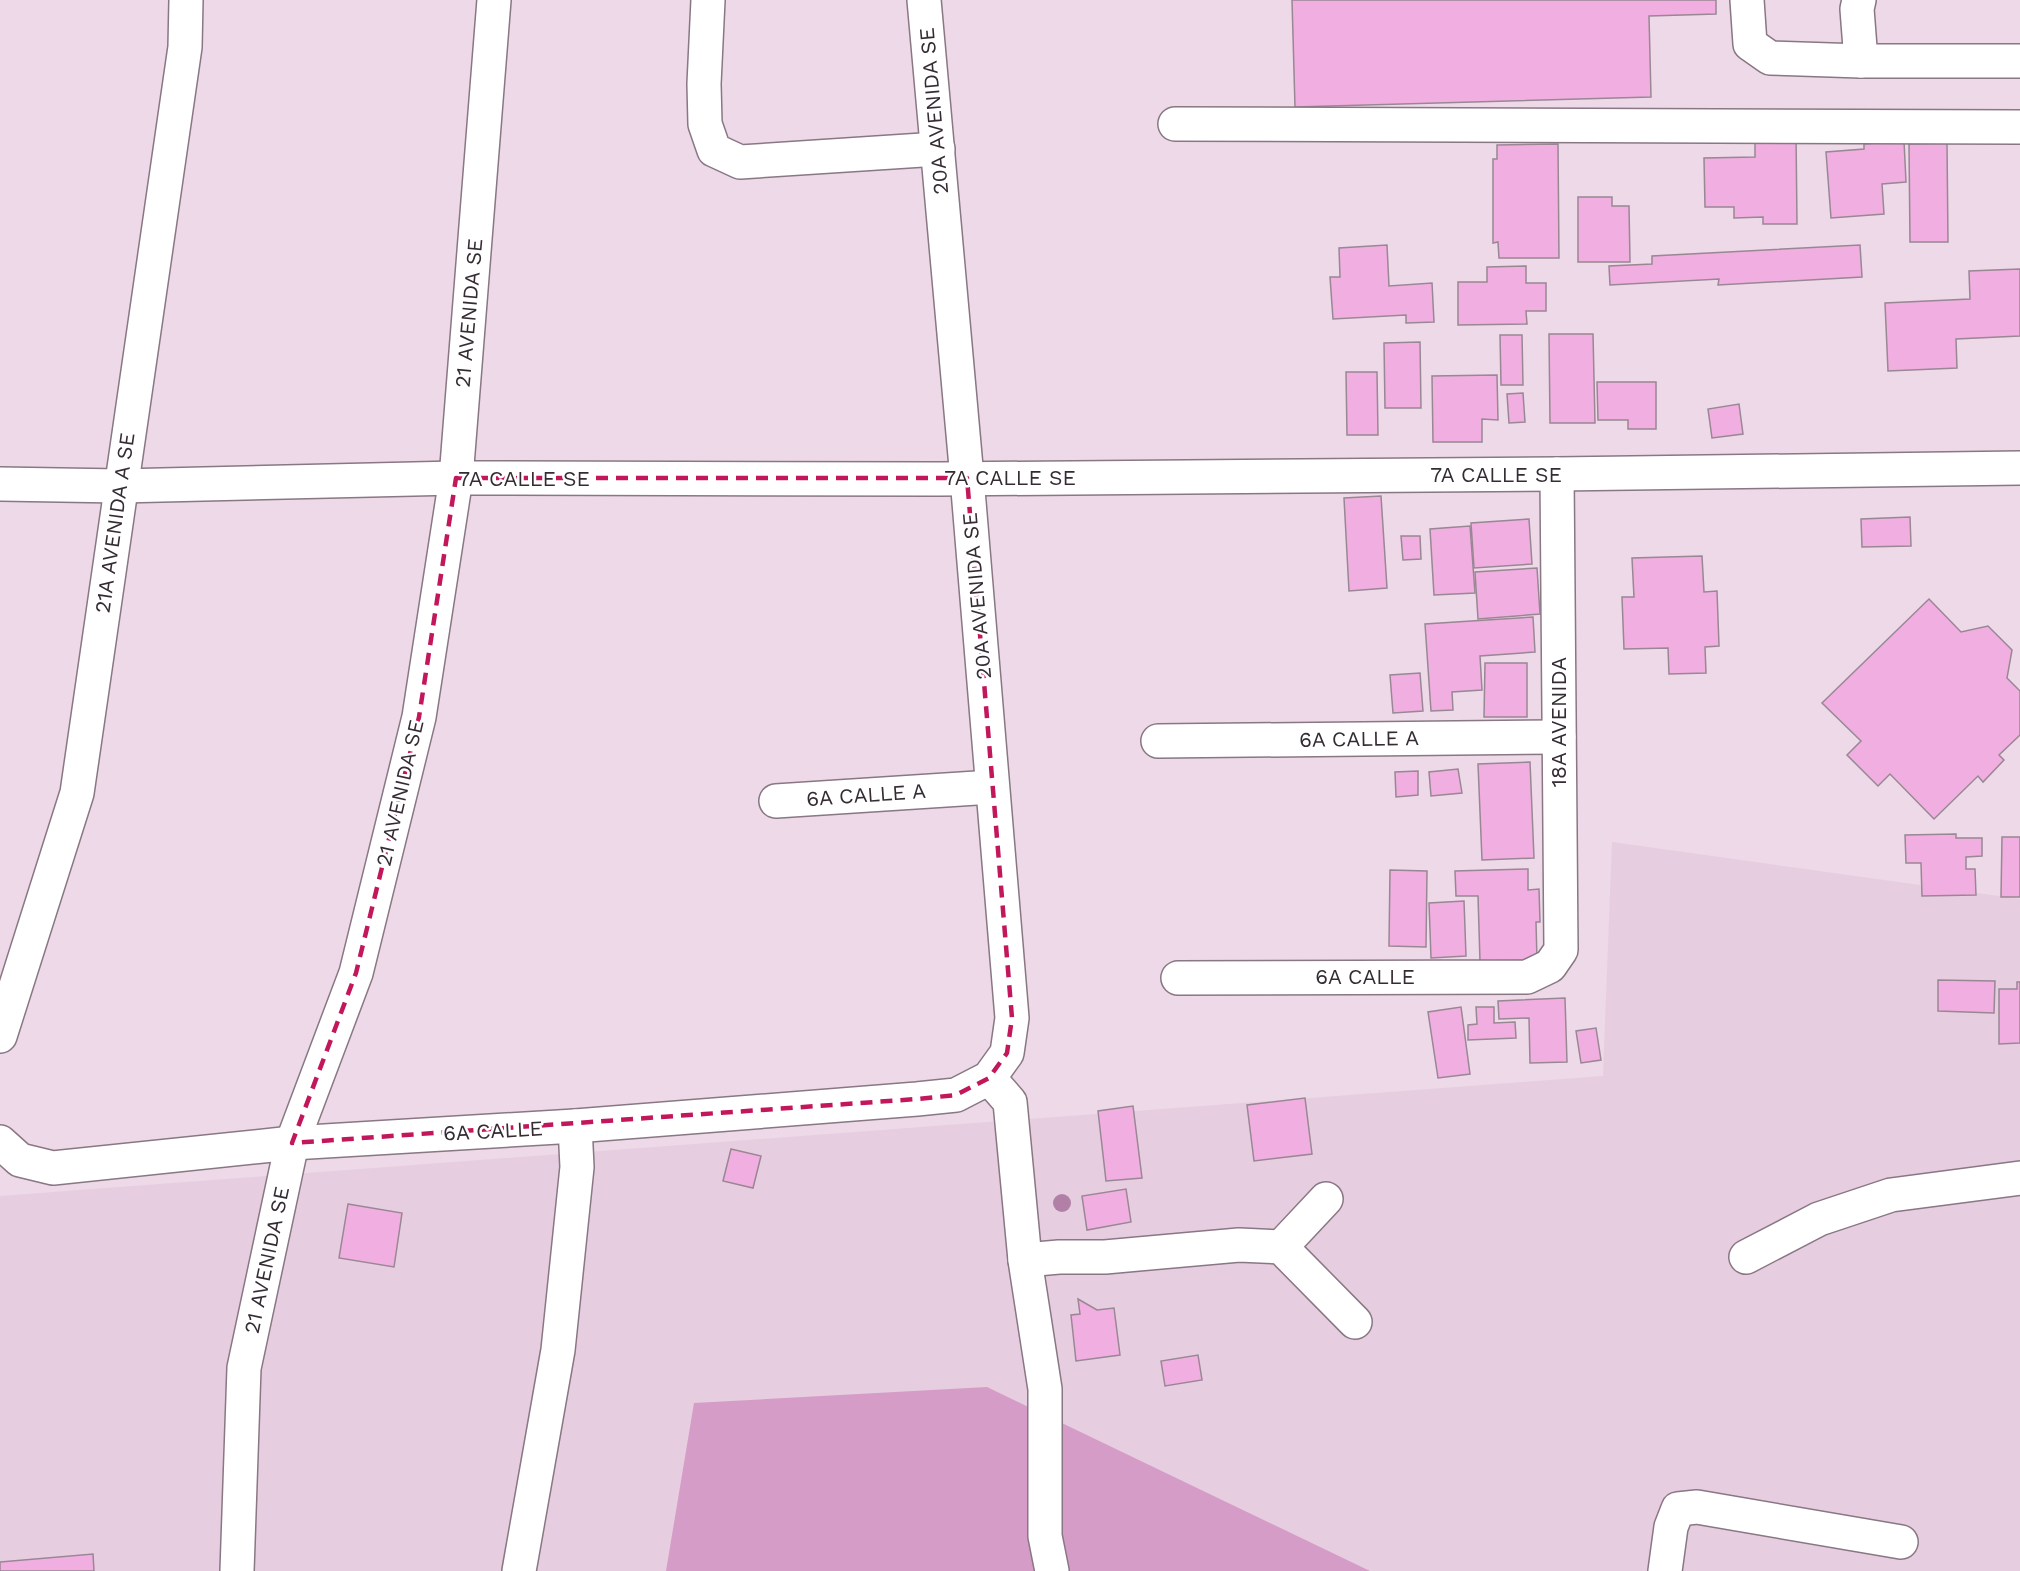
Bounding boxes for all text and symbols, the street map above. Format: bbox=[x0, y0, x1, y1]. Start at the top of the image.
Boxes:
street label: 20A AVENIDA SE bbox=[914, 26, 953, 196]
street label: 21 AVENIDA SE bbox=[450, 237, 487, 389]
street label: 21A AVENIDA A SE bbox=[89, 431, 140, 615]
street label: 7A CALLE SE bbox=[1430, 462, 1562, 487]
street label: 7A CALLE SE bbox=[944, 465, 1076, 490]
street label: 7A CALLE SE bbox=[458, 466, 590, 491]
street label: 20A AVENIDA SE bbox=[957, 511, 996, 681]
street label: 18A AVENIDA bbox=[1546, 657, 1571, 787]
street label: 21 AVENIDA SE bbox=[370, 717, 429, 869]
street label: 6A CALLE A bbox=[1299, 725, 1419, 752]
street label: 6A CALLE A bbox=[805, 778, 927, 811]
street label: 6A CALLE bbox=[1315, 964, 1415, 989]
street label: 6A CALLE bbox=[443, 1115, 543, 1146]
street label: 21 AVENIDA SE bbox=[239, 1184, 294, 1336]

